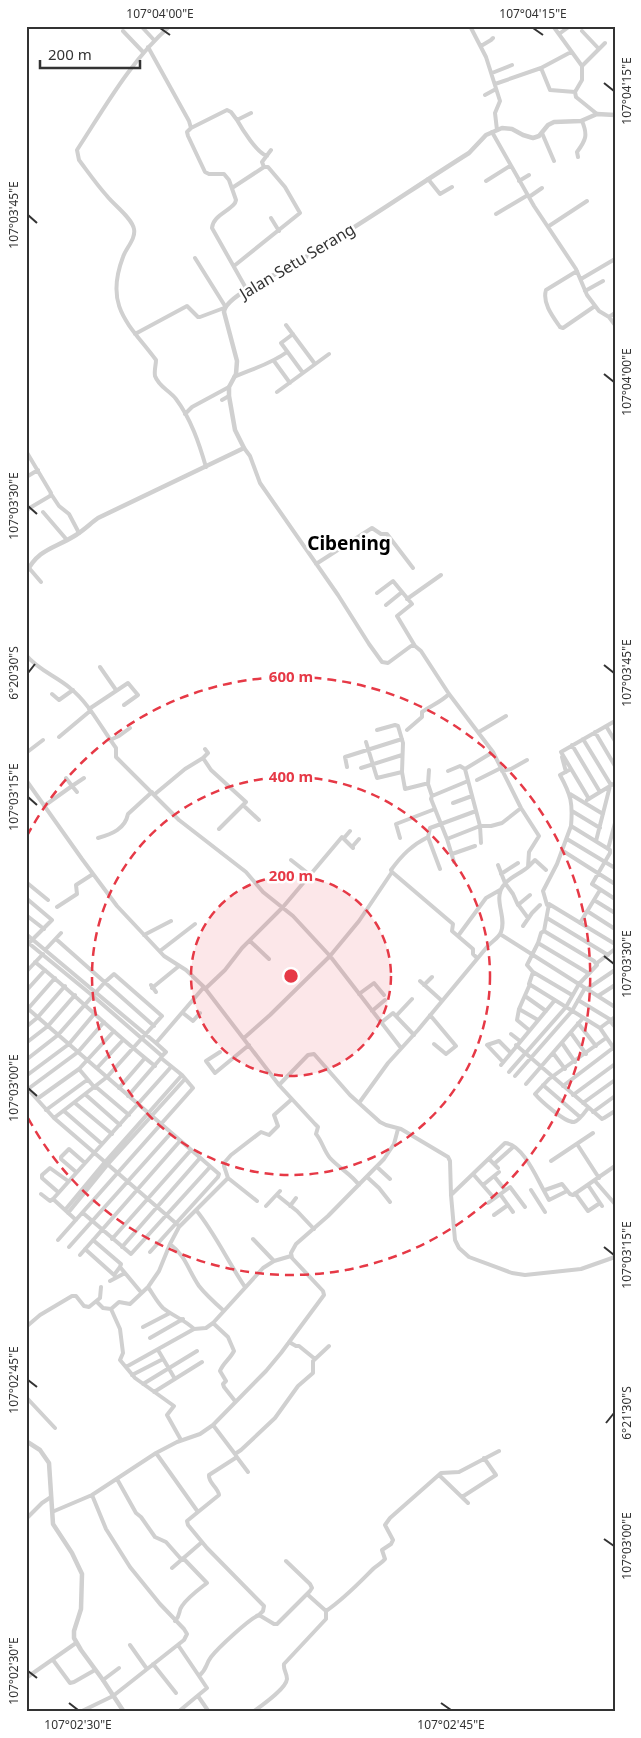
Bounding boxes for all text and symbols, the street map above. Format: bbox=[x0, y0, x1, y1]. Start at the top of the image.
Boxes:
text: 107°04'00"E bbox=[126, 5, 194, 22]
text: 107°04'15"E bbox=[499, 5, 567, 22]
scale bar bbox=[40, 38, 140, 70]
text: 200 m bbox=[48, 44, 92, 64]
text: 107°04'15"E bbox=[618, 57, 635, 125]
text: 107°03'45"E bbox=[5, 181, 22, 249]
street label: Jalan Setu Serang bbox=[234, 218, 359, 305]
text: 107°04'00"E bbox=[618, 348, 635, 416]
text: 107°03'30"E bbox=[5, 472, 22, 540]
district label: Cibening bbox=[307, 530, 391, 556]
text: 107°03'45"E bbox=[618, 639, 635, 707]
text: 6°20'30"S bbox=[5, 646, 22, 700]
text: 600 m bbox=[269, 666, 313, 686]
text: 107°03'15"E bbox=[5, 763, 22, 831]
text: 400 m bbox=[269, 766, 313, 786]
text: 200 m bbox=[269, 865, 313, 885]
text: 107°03'30"E bbox=[618, 930, 635, 998]
centre of rings bbox=[282, 967, 300, 985]
text: 107°03'00"E bbox=[5, 1054, 22, 1122]
text: 107°03'15"E bbox=[618, 1221, 635, 1289]
text: 107°02'45"E bbox=[5, 1346, 22, 1414]
text: 6°21'30"S bbox=[618, 1386, 635, 1440]
text: 107°03'00"E bbox=[618, 1512, 635, 1580]
text: 107°02'30"E bbox=[5, 1637, 22, 1705]
text: 107°02'30"E bbox=[44, 1716, 112, 1733]
text: 107°02'45"E bbox=[417, 1716, 485, 1733]

